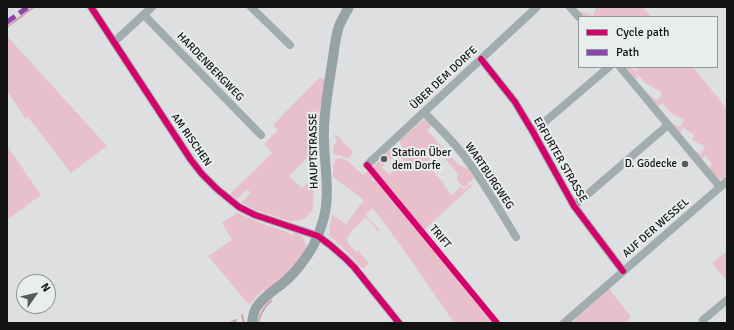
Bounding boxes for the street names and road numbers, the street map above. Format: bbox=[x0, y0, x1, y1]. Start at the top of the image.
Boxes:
street label: HARDENBERGWEG bbox=[174, 30, 246, 104]
street label: ÜBER DEM DORFE bbox=[408, 44, 480, 112]
street label: AM RISCHEN bbox=[168, 111, 214, 169]
street label: HAUPTSTRASSE bbox=[307, 113, 321, 189]
street label: ERFURTER STRASSE bbox=[530, 115, 590, 205]
street label: WARTBURGWEG bbox=[462, 140, 516, 212]
street label: AUF DER WESSEL bbox=[620, 195, 692, 261]
street label: TRIFT bbox=[426, 223, 454, 251]

